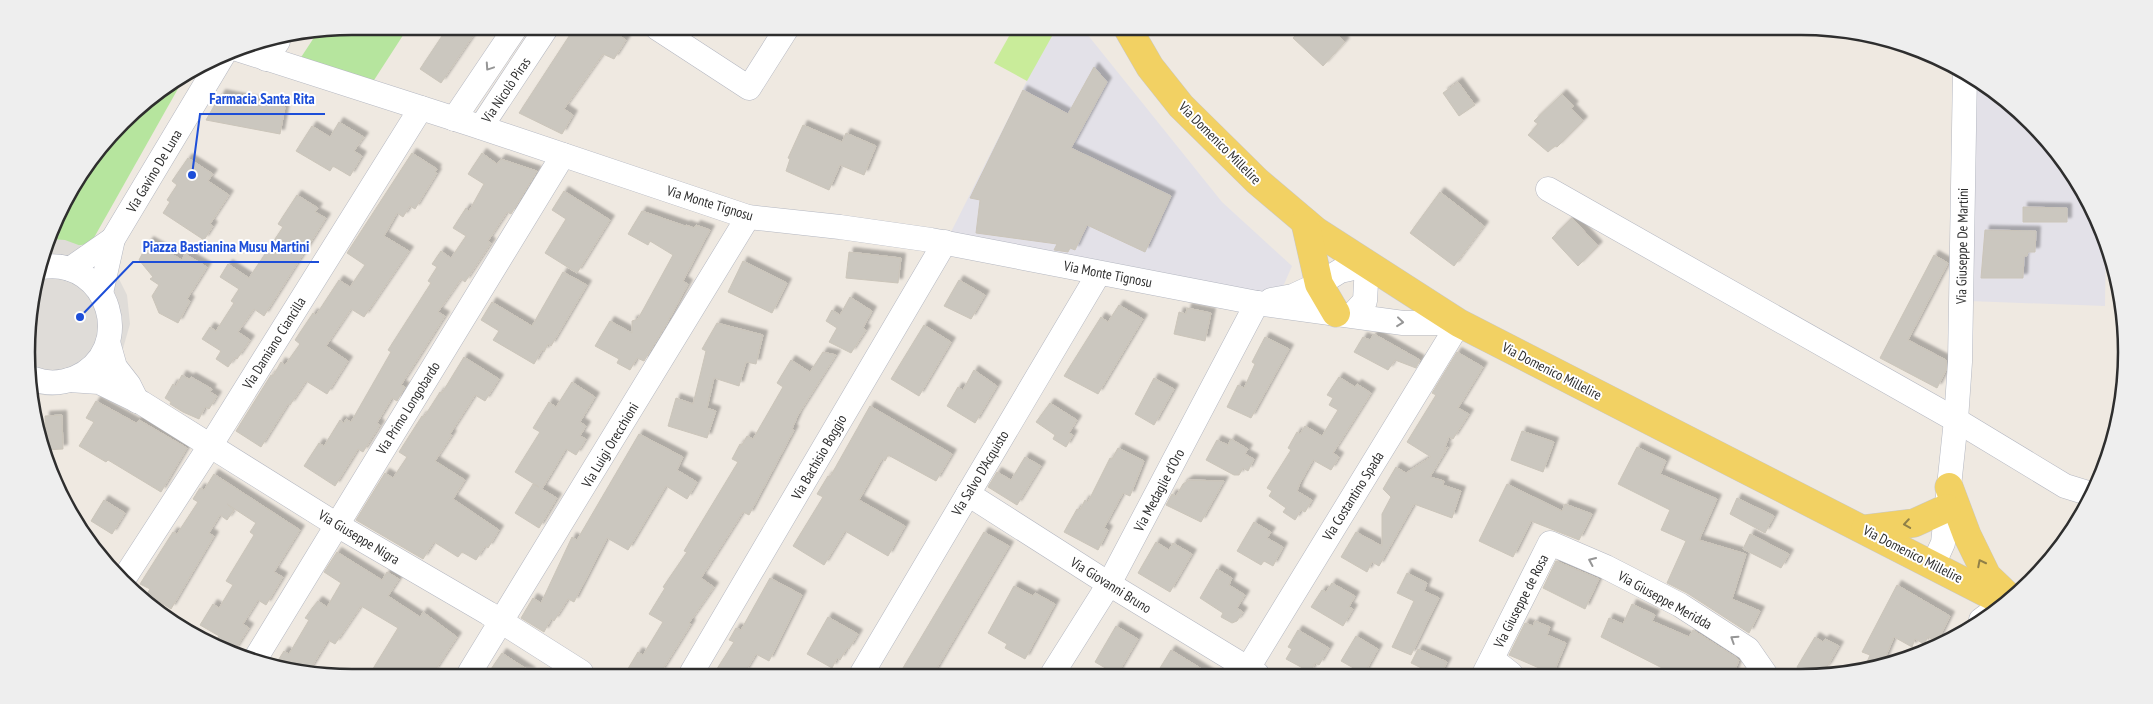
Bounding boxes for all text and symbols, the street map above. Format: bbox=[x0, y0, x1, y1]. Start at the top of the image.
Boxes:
street label: Via Nicolò Piras bbox=[477, 54, 535, 127]
one-way arrow bbox=[486, 62, 495, 71]
callout: Farmacia Santa Rita bbox=[200, 84, 325, 114]
text: Farmacia Santa Rita bbox=[209, 89, 315, 108]
street label: Via Domenico Millelire bbox=[1174, 97, 1265, 188]
street label: Via Gavino De Luna bbox=[122, 126, 186, 217]
street label: Via Monte Tignosu bbox=[664, 181, 756, 225]
street label: Via Giuseppe De Martini bbox=[1952, 188, 1972, 305]
callout: Piazza Bastianina Musu Martini bbox=[133, 232, 319, 262]
text: Piazza Bastianina Musu Martini bbox=[143, 237, 309, 256]
street label: Via Monte Tignosu bbox=[1061, 256, 1154, 291]
street label: Via Damiano Ciancilla bbox=[238, 294, 310, 393]
one-way arrow bbox=[1397, 316, 1405, 327]
street label: Via Domenico Millelire bbox=[1498, 338, 1605, 404]
street label: Via Primo Longobardo bbox=[372, 358, 444, 459]
street label: Via Luigi Orecchioni bbox=[577, 399, 642, 492]
street label: Via Bachisio Boggio bbox=[787, 411, 851, 504]
street label: Via Salvo D'Acquisto bbox=[947, 427, 1013, 520]
street label: Via Medaglie d'Oro bbox=[1129, 445, 1188, 535]
street label: Via Costantino Spada bbox=[1318, 448, 1388, 545]
street label: Via Giuseppe Nigra bbox=[314, 505, 403, 568]
one-way arrow bbox=[1903, 518, 1912, 528]
street label: Via Domenico Millelire bbox=[1859, 521, 1966, 587]
street label: Via Giuseppe de Rosa bbox=[1489, 551, 1552, 652]
street label: Via Giovanni Bruno bbox=[1066, 552, 1155, 617]
one-way arrow bbox=[1588, 557, 1597, 568]
one-way arrow bbox=[1977, 559, 1987, 568]
street label: Via Giuseppe Meridda bbox=[1614, 566, 1715, 633]
one-way arrow bbox=[1730, 636, 1739, 646]

